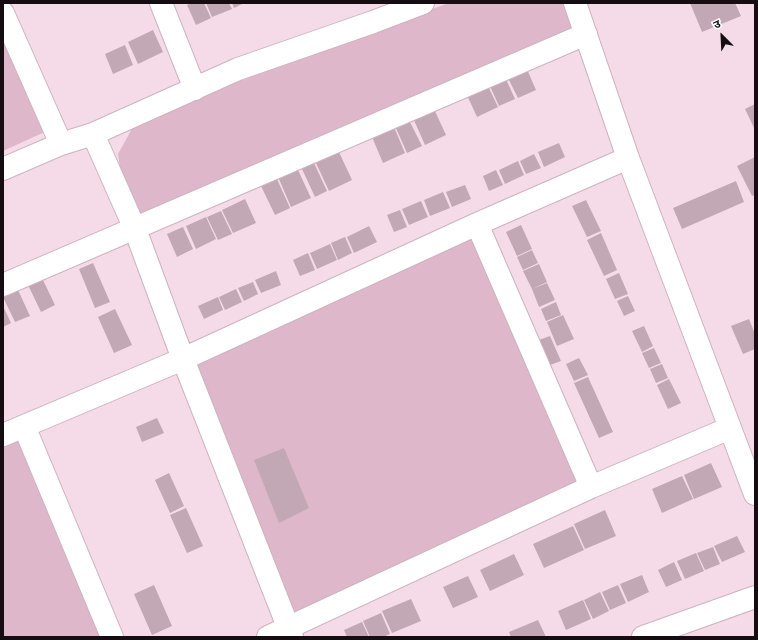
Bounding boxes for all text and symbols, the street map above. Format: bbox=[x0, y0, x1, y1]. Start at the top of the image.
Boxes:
north arrow bbox=[702, 16, 742, 56]
text: उ bbox=[712, 18, 722, 31]

